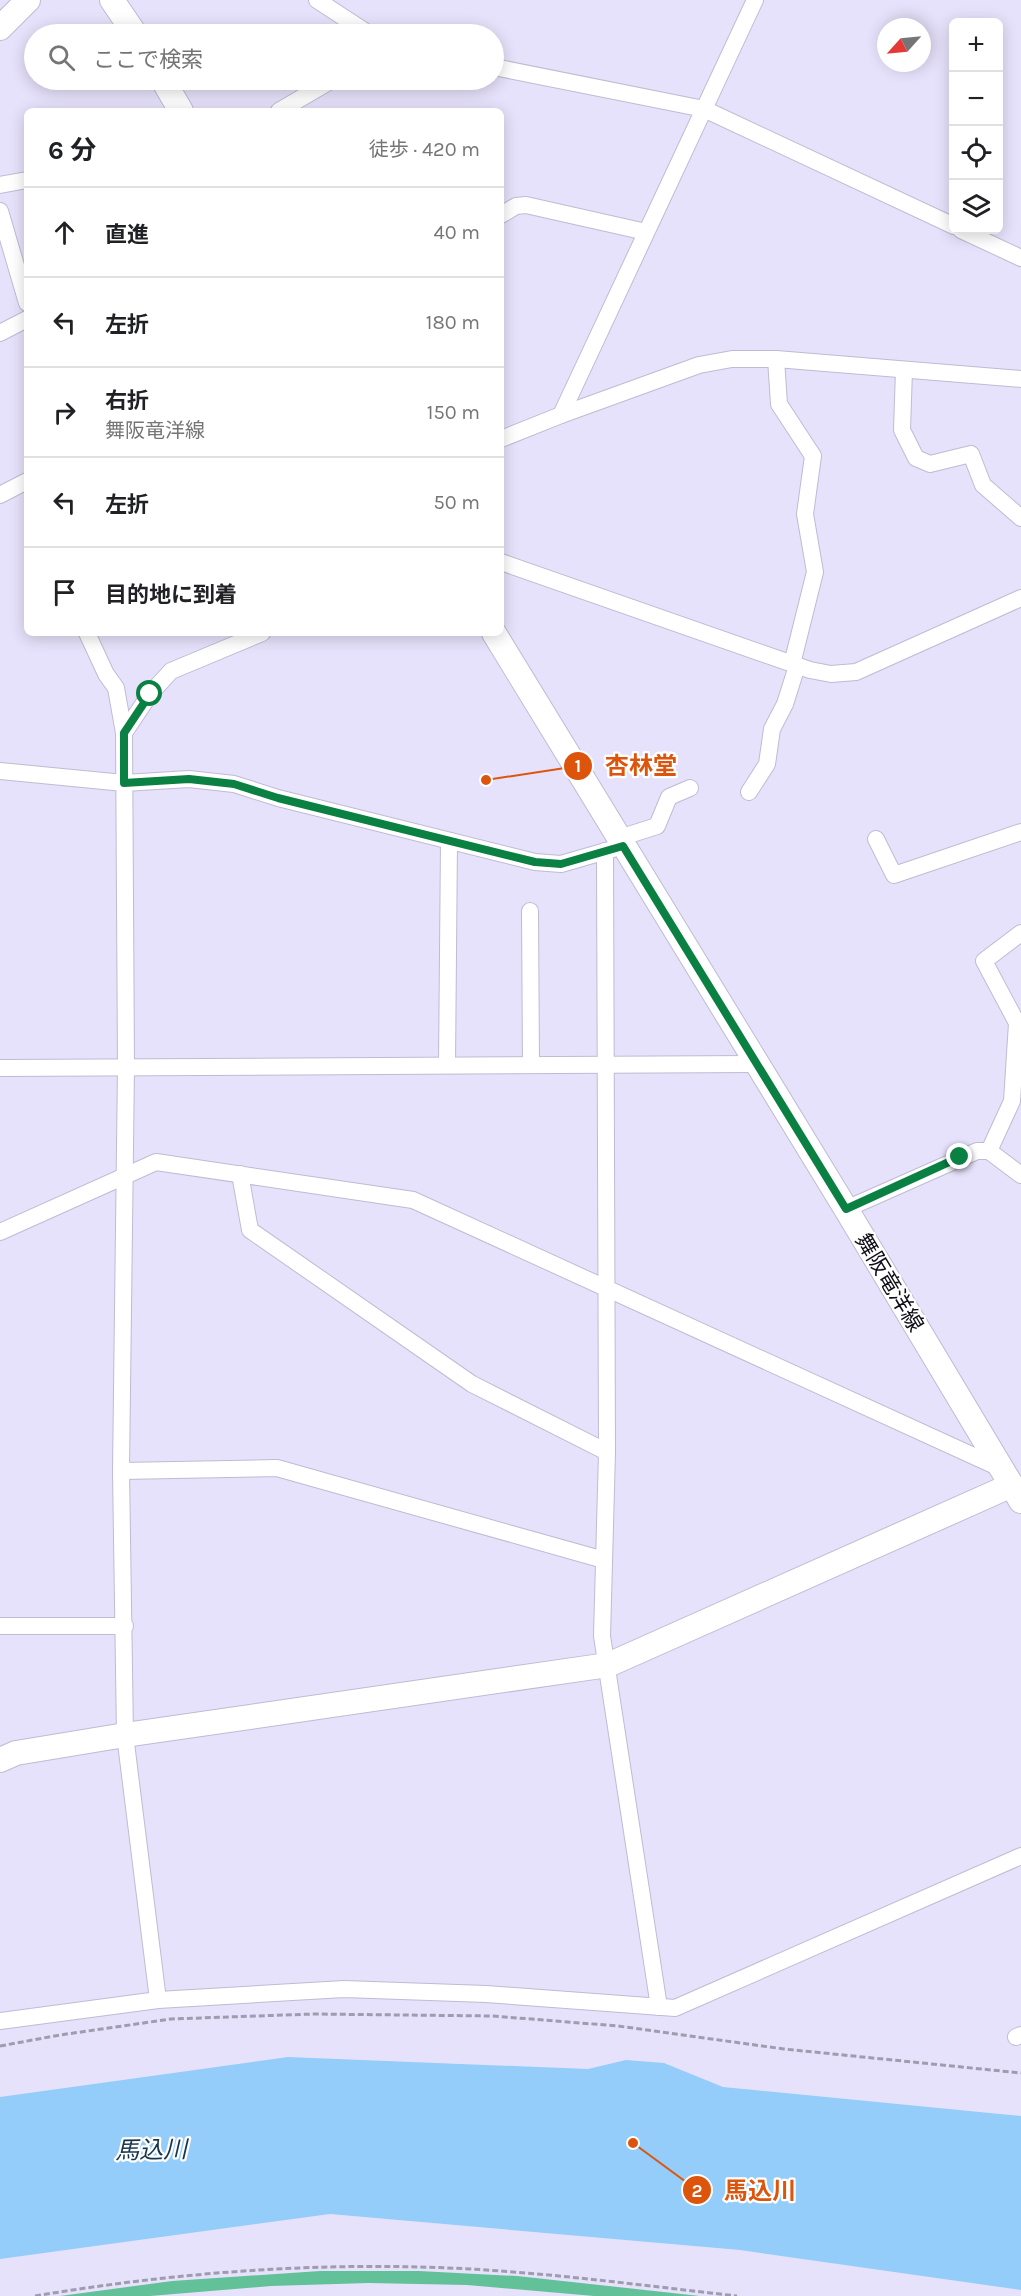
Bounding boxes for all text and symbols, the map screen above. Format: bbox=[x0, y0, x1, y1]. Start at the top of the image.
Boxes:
north arrow bbox=[877, 18, 931, 72]
map controls bbox=[949, 18, 1003, 234]
button: + bbox=[949, 18, 1003, 72]
search box bbox=[24, 24, 504, 90]
icon: search bbox=[45, 41, 78, 74]
text: ここで検索 bbox=[93, 47, 203, 73]
button: − bbox=[949, 72, 1003, 126]
button: locate bbox=[949, 126, 1003, 180]
text: 6 分 bbox=[48, 135, 96, 166]
text: 徒歩 · 420 m bbox=[369, 138, 480, 161]
button: layers bbox=[949, 180, 1003, 234]
icon: ahead bbox=[48, 216, 81, 249]
text: 40 m bbox=[434, 221, 480, 244]
text: 直進 bbox=[105, 222, 149, 248]
icon: left bbox=[48, 306, 81, 339]
text: 180 m bbox=[426, 311, 480, 334]
text: 左折 bbox=[105, 312, 149, 338]
text: 右折 bbox=[105, 388, 149, 414]
icon: right bbox=[48, 396, 81, 429]
text: 150 m bbox=[427, 401, 480, 424]
text: 舞阪竜洋線 bbox=[105, 419, 205, 442]
icon: left bbox=[48, 486, 81, 519]
text: 50 m bbox=[433, 491, 480, 514]
text: 左折 bbox=[105, 492, 149, 518]
icon: arrive bbox=[48, 576, 81, 609]
text: 目的地に到着 bbox=[105, 582, 237, 608]
route start bbox=[136, 680, 162, 706]
callout: 杏林堂 bbox=[563, 745, 689, 787]
text: 杏林堂 bbox=[605, 752, 677, 780]
text: 1 bbox=[575, 755, 581, 777]
route end bbox=[946, 1143, 972, 1169]
street label: 舞阪竜洋線 bbox=[850, 1229, 929, 1336]
water label: 馬込川 bbox=[115, 2135, 190, 2165]
callout: 馬込川 bbox=[682, 2169, 808, 2211]
text: 馬込川 bbox=[724, 2177, 796, 2205]
text: 2 bbox=[692, 2180, 702, 2202]

